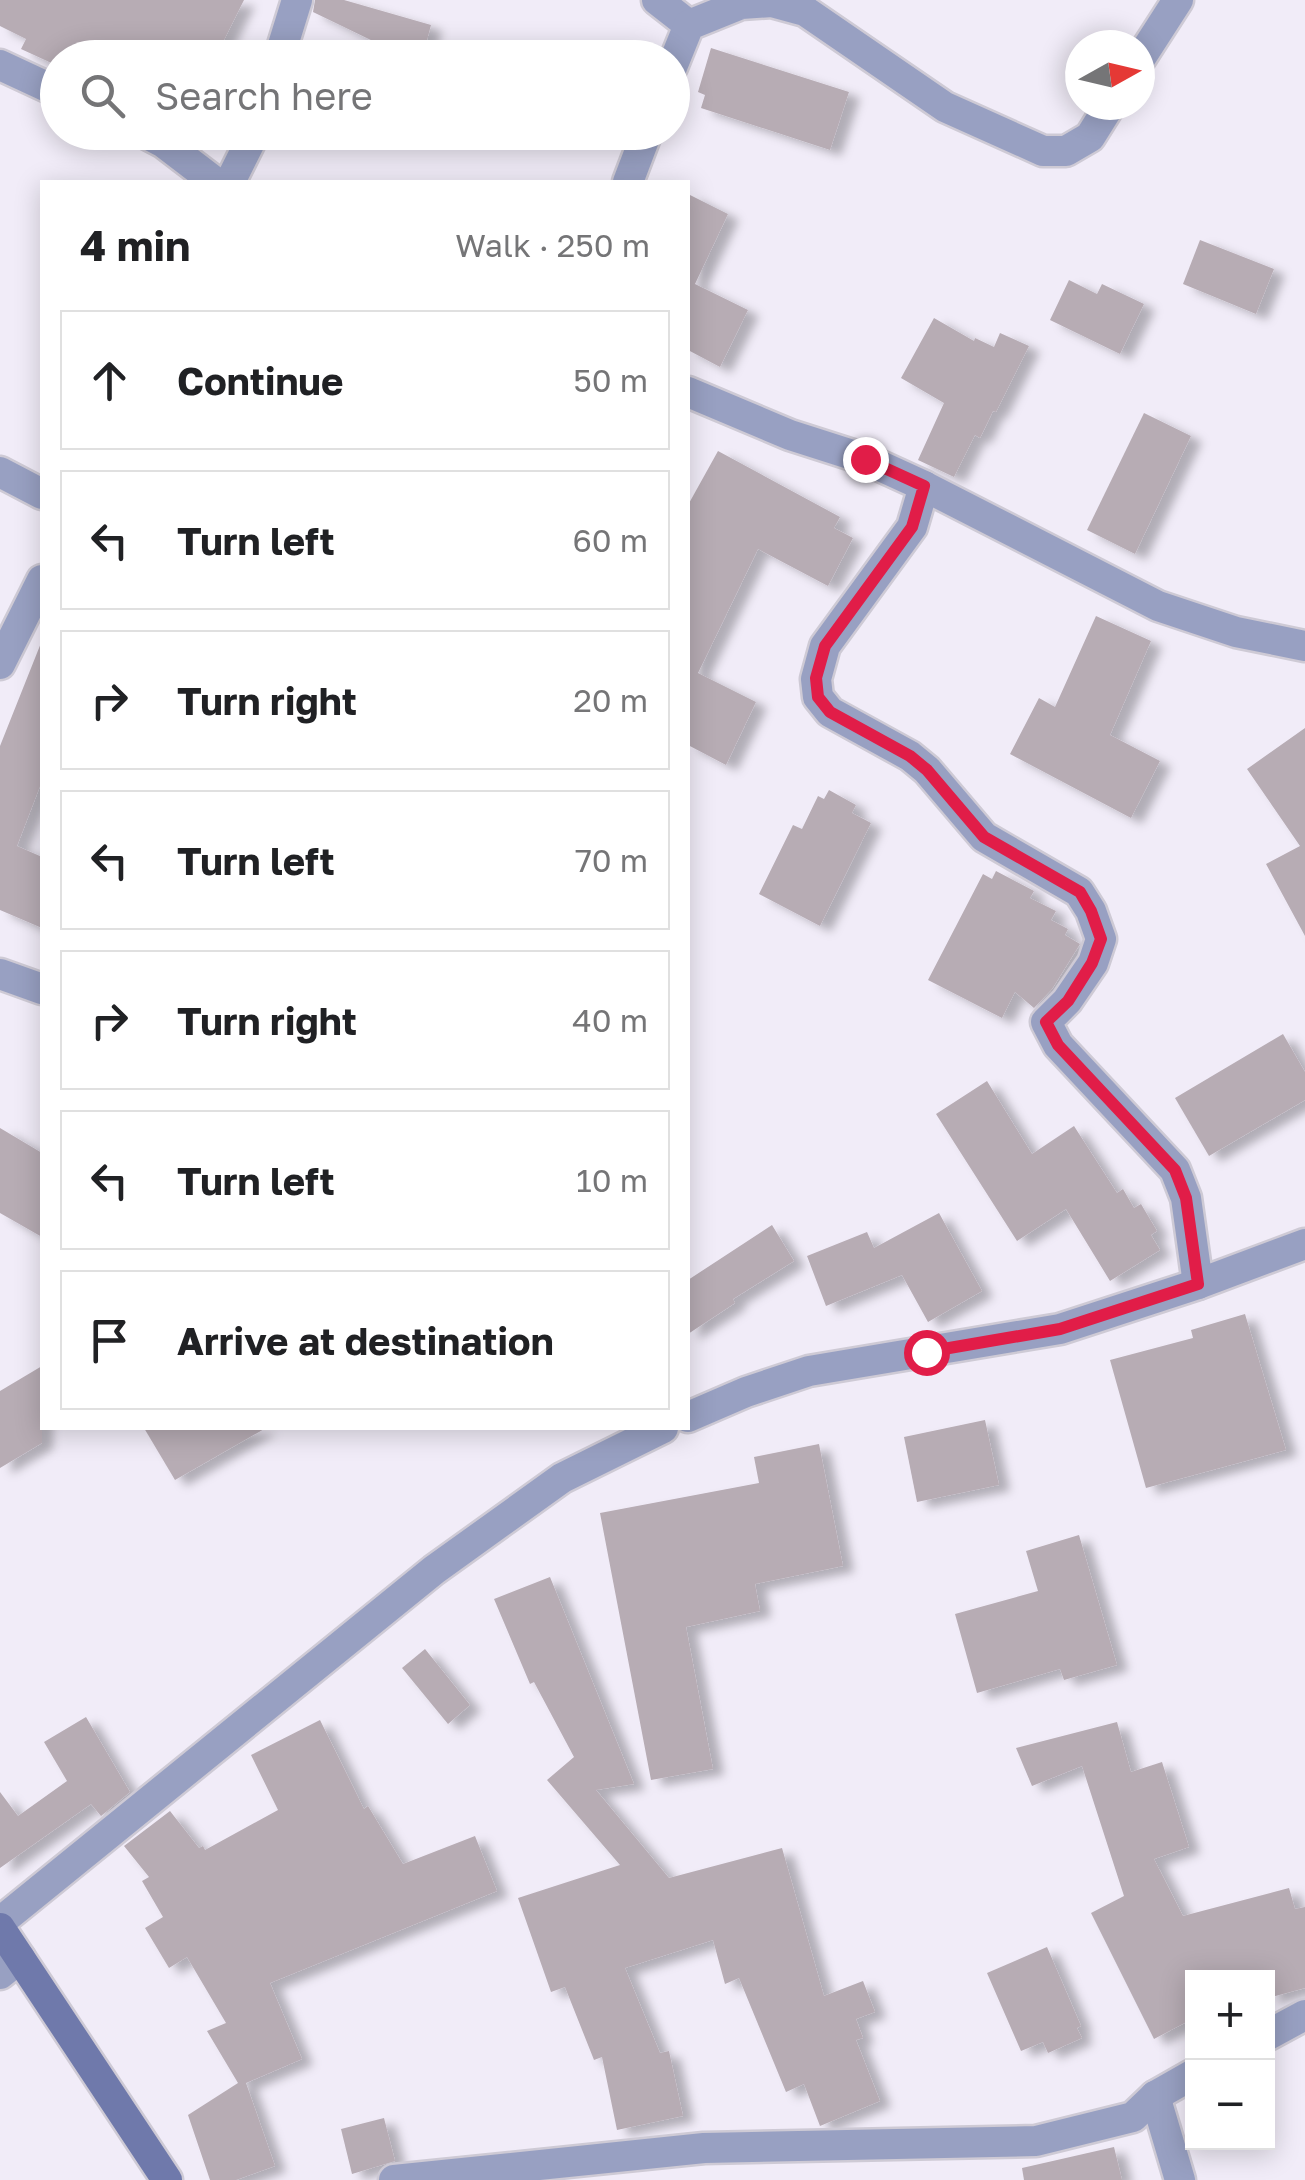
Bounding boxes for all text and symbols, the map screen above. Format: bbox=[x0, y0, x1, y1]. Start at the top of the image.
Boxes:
north arrow bbox=[1065, 30, 1155, 120]
search box bbox=[40, 40, 690, 150]
icon: search bbox=[75, 68, 130, 123]
text: Search here bbox=[155, 73, 373, 118]
text: 4 min bbox=[80, 220, 190, 270]
text: Walk · 250 m bbox=[455, 226, 650, 264]
icon: ahead bbox=[82, 353, 137, 408]
text: Continue bbox=[177, 358, 343, 403]
text: 50 m bbox=[573, 361, 648, 399]
route end bbox=[843, 437, 889, 483]
icon: left bbox=[82, 513, 137, 568]
text: Turn left bbox=[177, 518, 335, 563]
text: 60 m bbox=[572, 521, 648, 559]
icon: right bbox=[82, 673, 137, 728]
text: Turn right bbox=[177, 678, 357, 723]
text: 20 m bbox=[573, 681, 648, 719]
icon: left bbox=[82, 833, 137, 888]
text: Turn left bbox=[177, 838, 335, 883]
text: 70 m bbox=[575, 841, 648, 879]
icon: right bbox=[82, 993, 137, 1048]
text: Turn right bbox=[177, 998, 357, 1043]
text: 40 m bbox=[572, 1001, 648, 1039]
icon: left bbox=[82, 1153, 137, 1208]
text: Turn left bbox=[177, 1158, 335, 1203]
text: 10 m bbox=[576, 1161, 648, 1199]
icon: arrive bbox=[82, 1313, 137, 1368]
text: Arrive at destination bbox=[177, 1318, 554, 1363]
route start bbox=[904, 1330, 950, 1376]
map controls bbox=[1185, 1970, 1275, 2150]
button: + bbox=[1185, 1970, 1275, 2060]
button: − bbox=[1185, 2060, 1275, 2150]

